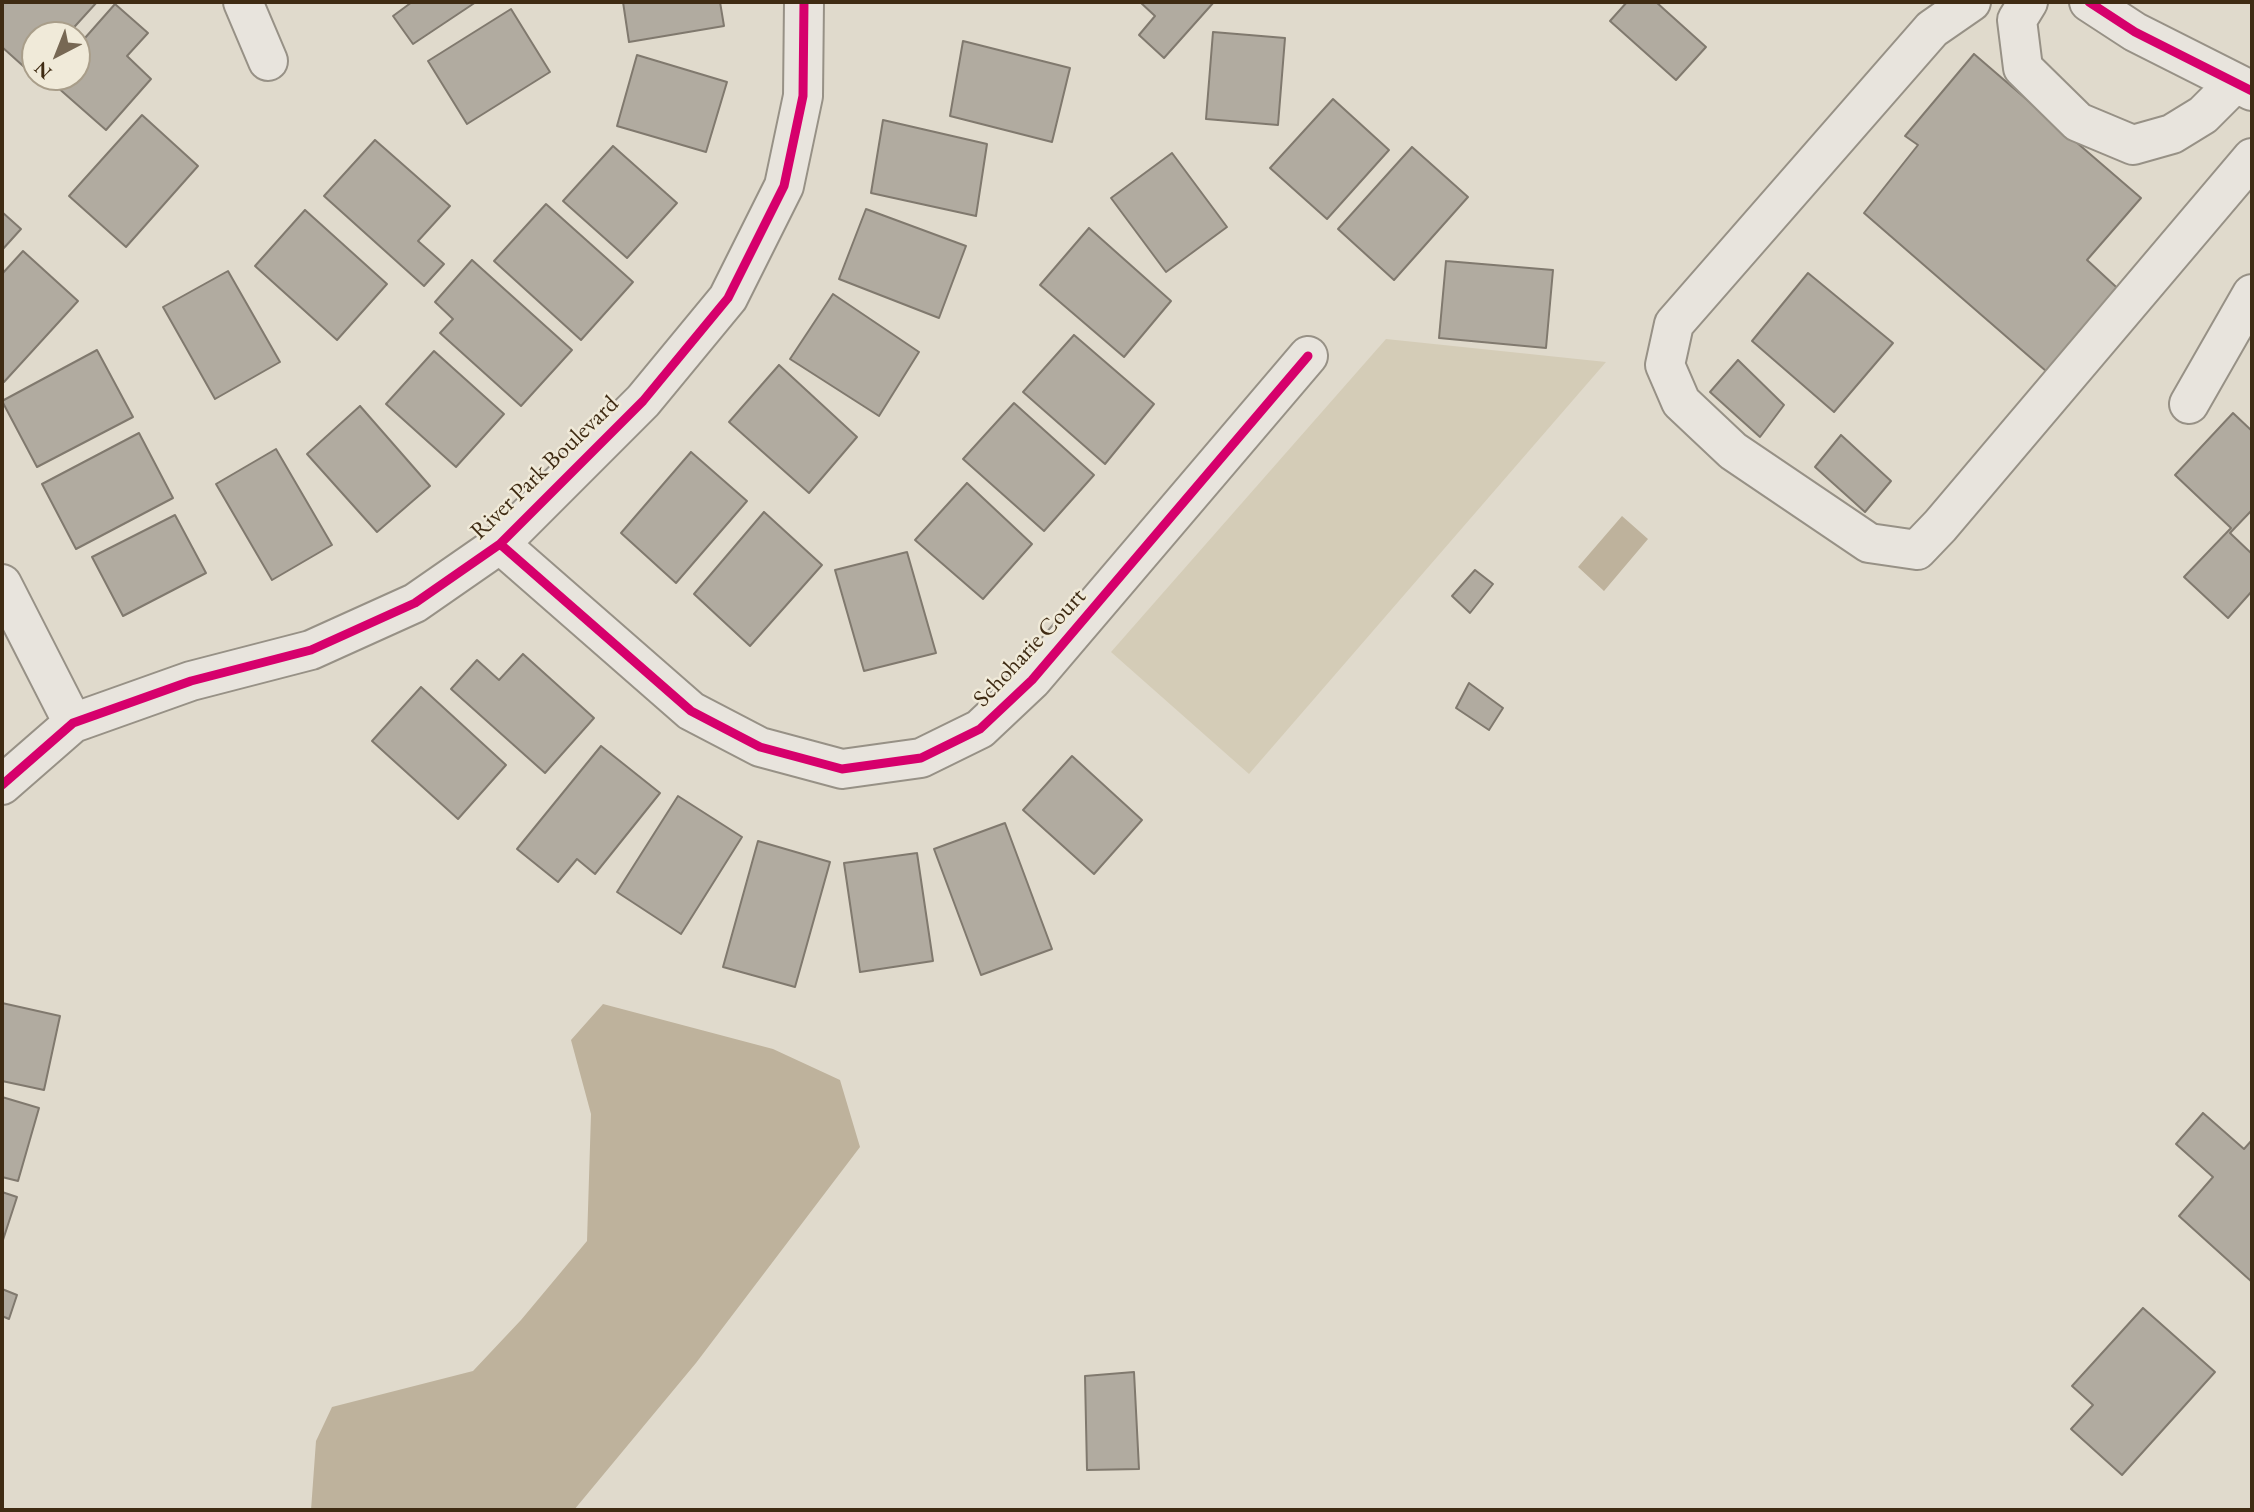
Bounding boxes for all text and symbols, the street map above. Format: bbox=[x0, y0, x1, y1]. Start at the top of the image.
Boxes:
north arrow bbox=[21, 21, 91, 91]
text: N bbox=[29, 56, 57, 85]
street label: River Park Boulevard bbox=[465, 390, 625, 546]
street label: Schoharie Court bbox=[968, 583, 1092, 713]

